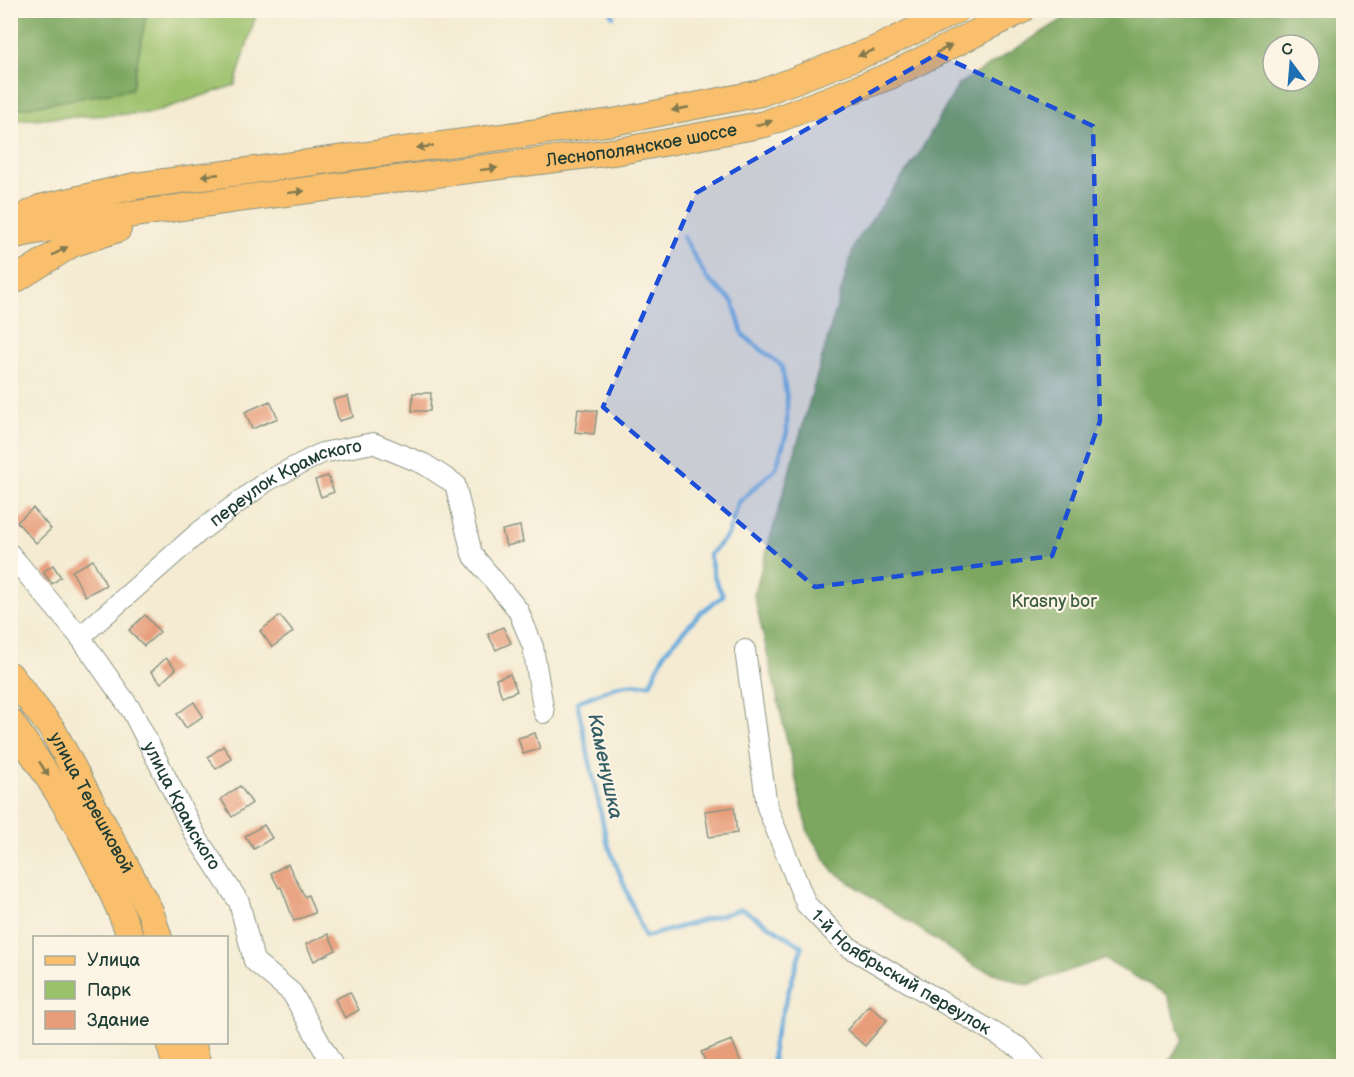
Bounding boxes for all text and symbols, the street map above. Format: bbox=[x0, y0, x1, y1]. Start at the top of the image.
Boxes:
north arrow bbox=[1261, 33, 1321, 93]
text: С bbox=[1279, 39, 1295, 61]
one-way arrow bbox=[936, 44, 953, 54]
one-way arrow bbox=[856, 48, 874, 58]
one-way arrow bbox=[670, 105, 689, 114]
one-way arrow bbox=[755, 118, 773, 128]
street label: Леснополянское шоссе bbox=[544, 119, 739, 171]
one-way arrow bbox=[415, 142, 434, 152]
one-way arrow bbox=[480, 164, 499, 173]
one-way arrow bbox=[201, 170, 220, 180]
one-way arrow bbox=[286, 187, 305, 197]
one-way arrow bbox=[52, 246, 69, 256]
street label: переулок Крамского bbox=[206, 435, 363, 531]
park label: Krasny bor bbox=[1011, 591, 1097, 612]
water label: Каменушка bbox=[582, 711, 628, 821]
street label: улица Терешковой bbox=[45, 729, 138, 877]
street label: улица Крамского bbox=[138, 738, 225, 874]
one-way arrow bbox=[38, 761, 49, 777]
street label: 1-й Ноябрьский переулок bbox=[806, 905, 995, 1040]
legend bbox=[33, 936, 228, 1044]
text: Улица bbox=[87, 950, 141, 971]
text: Парк bbox=[87, 980, 131, 1001]
text: Здание bbox=[87, 1010, 149, 1031]

